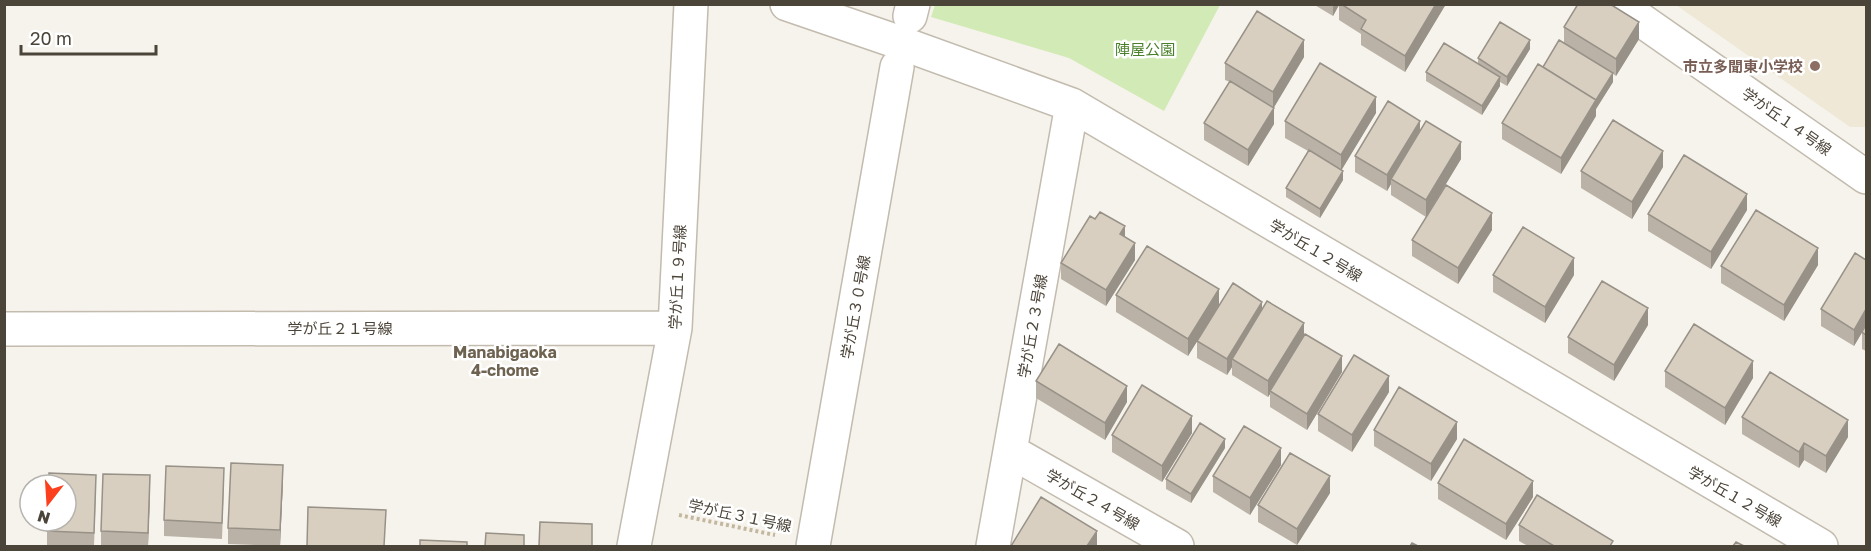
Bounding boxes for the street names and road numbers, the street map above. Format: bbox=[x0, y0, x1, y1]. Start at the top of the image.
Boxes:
street label: 学が丘１４号線 bbox=[1739, 84, 1835, 158]
street label: 学が丘１２号線 bbox=[1266, 215, 1366, 285]
street label: 学が丘１９号線 bbox=[665, 224, 689, 330]
street label: 学が丘３０号線 bbox=[837, 254, 873, 360]
street label: 学が丘２３号線 bbox=[1014, 273, 1050, 379]
street label: 学が丘２１号線 bbox=[287, 319, 393, 337]
street label: 学が丘１２号線 bbox=[1685, 462, 1785, 530]
street label: 学が丘２４号線 bbox=[1043, 465, 1143, 533]
street label: 学が丘３１号線 bbox=[687, 495, 793, 535]

